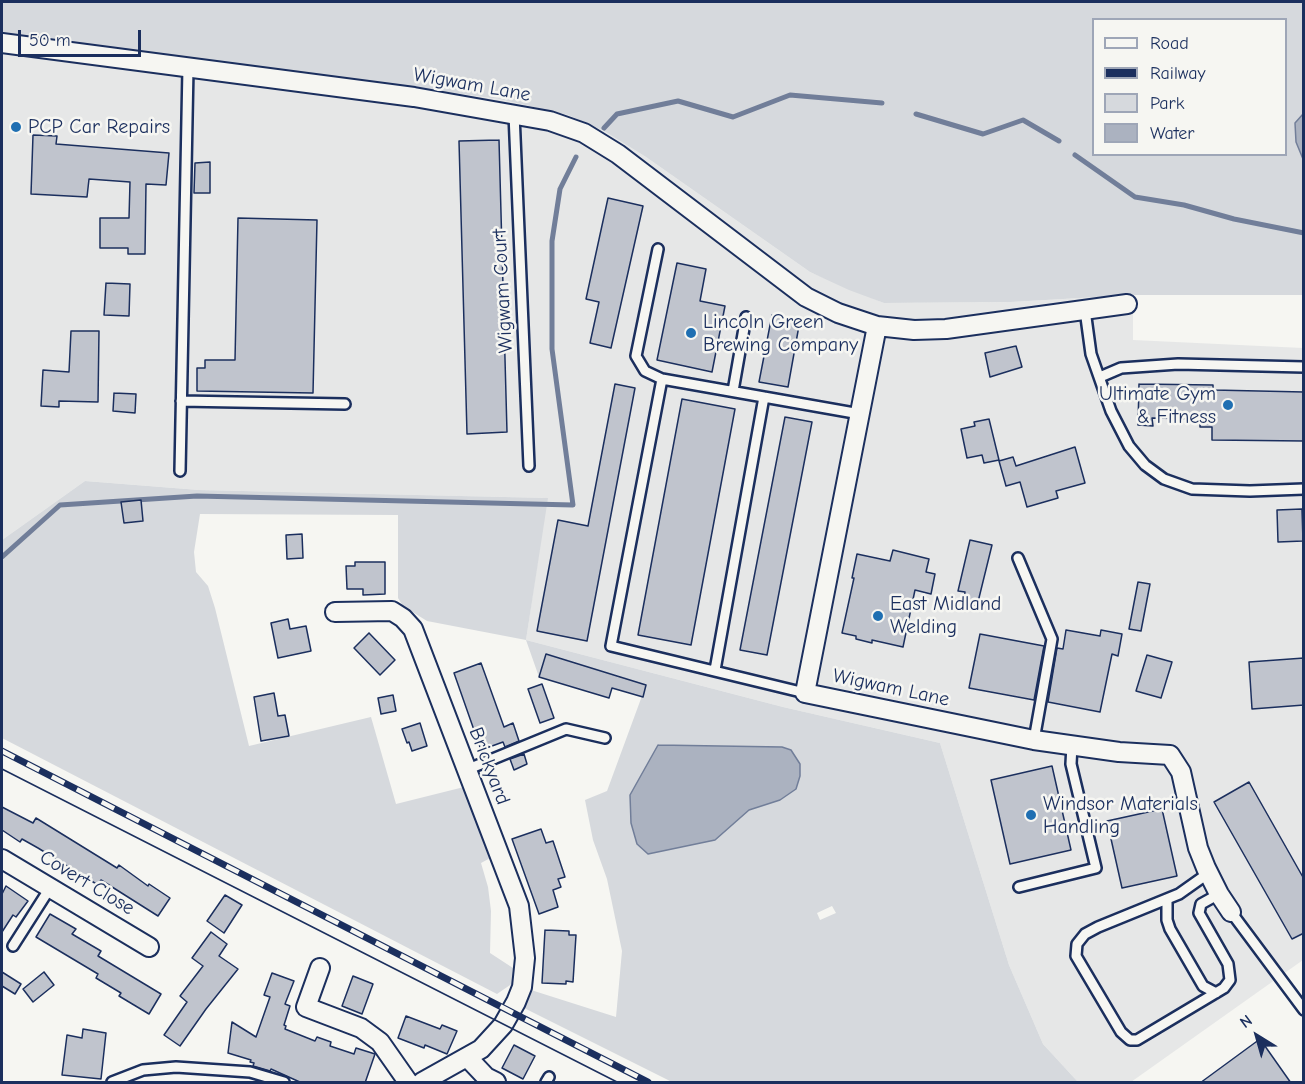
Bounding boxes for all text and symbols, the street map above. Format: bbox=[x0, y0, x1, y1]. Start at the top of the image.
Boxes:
scale bar bbox=[21, 18, 144, 56]
legend bbox=[1092, 18, 1287, 156]
text: 50 m bbox=[29, 30, 71, 51]
text: Road bbox=[1150, 33, 1189, 54]
street label: Wigwam Lane bbox=[411, 63, 533, 107]
text: Railway bbox=[1150, 63, 1206, 84]
text: Park bbox=[1150, 93, 1184, 114]
place label: PCP Car Repairs bbox=[28, 115, 170, 139]
marker: PCP Car Repairs bbox=[9, 120, 23, 134]
text: Water bbox=[1150, 123, 1194, 144]
street label: Wigwam Court bbox=[488, 228, 518, 354]
place label: Lincoln Green Brewing Company bbox=[703, 310, 858, 357]
marker: Lincoln Green Brewing Company bbox=[684, 326, 698, 340]
place label: Ultimate Gym & Fitness bbox=[1099, 382, 1216, 429]
marker: Ultimate Gym & Fitness bbox=[1221, 398, 1235, 412]
place label: East Midland Welding bbox=[890, 592, 1001, 639]
marker: East Midland Welding bbox=[871, 609, 885, 623]
street label: Wigwam Lane bbox=[830, 664, 952, 712]
street label: Brickyard bbox=[463, 724, 515, 808]
place label: Windsor Materials Handling bbox=[1043, 792, 1198, 839]
marker: Windsor Materials Handling bbox=[1024, 808, 1038, 822]
street label: Covert Close bbox=[35, 845, 139, 921]
north arrow bbox=[1227, 1006, 1287, 1066]
text: N bbox=[1237, 1011, 1256, 1032]

